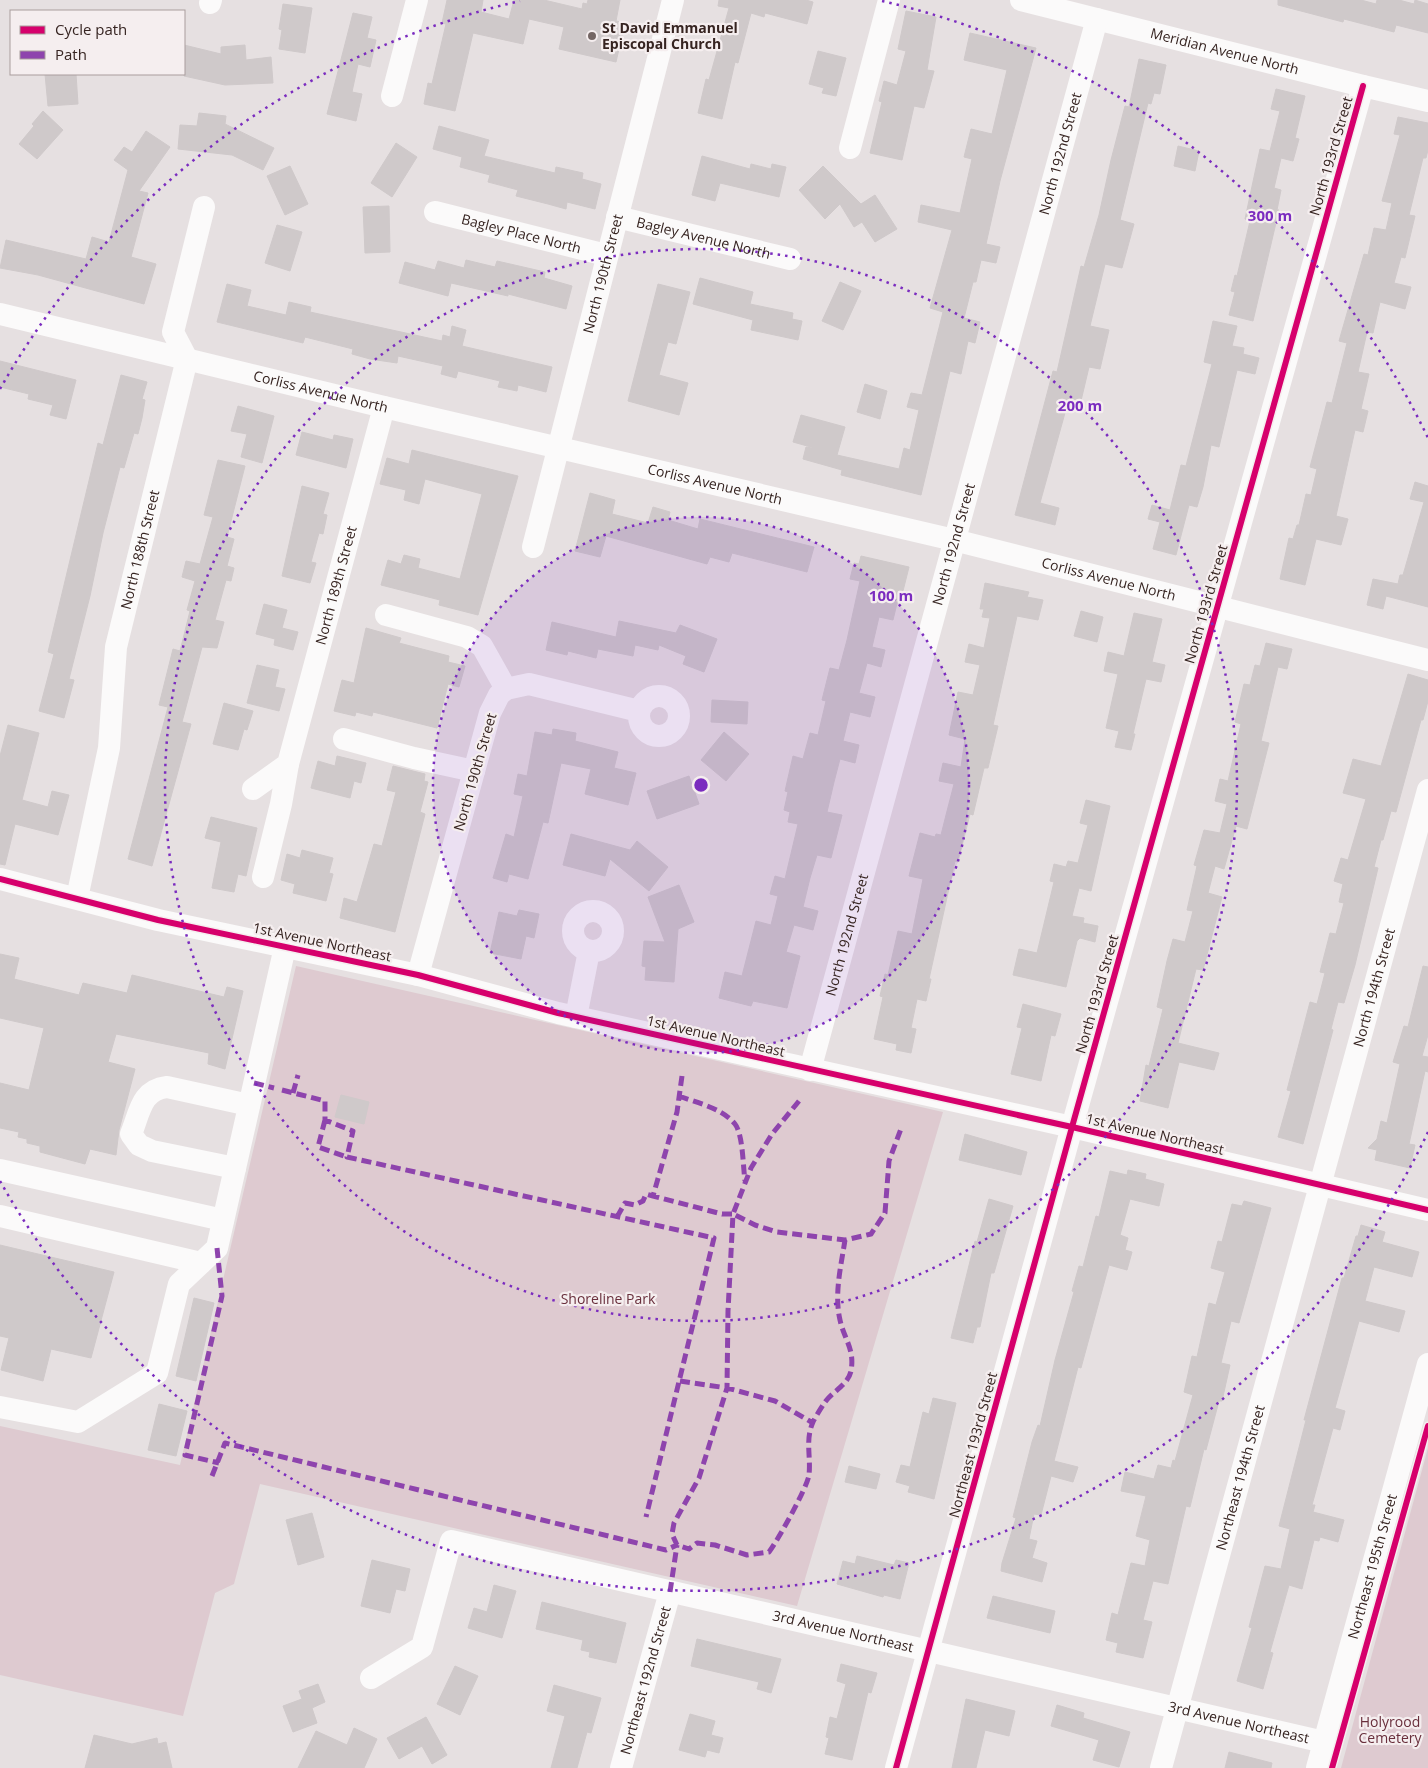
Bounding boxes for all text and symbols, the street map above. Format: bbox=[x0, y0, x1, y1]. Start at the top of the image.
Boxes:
legend bbox=[10, 10, 185, 75]
place label: St David Emmanuel Episcopal Church bbox=[602, 18, 738, 53]
text: Cycle path bbox=[55, 19, 127, 39]
street label: Meridian Avenue North bbox=[1148, 23, 1301, 79]
marker: St David Emmanuel Episcopal Church bbox=[586, 30, 598, 42]
text: Path bbox=[55, 44, 87, 64]
street label: North 192nd Street bbox=[1034, 90, 1086, 217]
street label: North 193rd Street bbox=[1304, 94, 1357, 218]
text: 300 m bbox=[1248, 205, 1292, 225]
street label: Bagley Place North bbox=[460, 209, 583, 257]
street label: North 190th Street bbox=[578, 212, 627, 335]
street label: Bagley Avenue North bbox=[635, 212, 773, 263]
street label: Corliss Avenue North bbox=[252, 366, 390, 417]
text: 200 m bbox=[1058, 395, 1102, 415]
street label: Corliss Avenue North bbox=[646, 459, 784, 509]
street label: North 192nd Street bbox=[927, 481, 979, 607]
street label: North 188th Street bbox=[116, 488, 163, 611]
street label: North 189th Street bbox=[310, 524, 361, 647]
street label: North 193rd Street bbox=[1179, 542, 1232, 666]
street label: Corliss Avenue North bbox=[1040, 553, 1178, 605]
text: 100 m bbox=[869, 585, 913, 605]
street label: North 190th Street bbox=[449, 710, 500, 833]
centre of rings bbox=[692, 776, 710, 794]
street label: North 192nd Street bbox=[821, 872, 872, 998]
street label: 1st Avenue Northeast bbox=[251, 918, 393, 965]
street label: North 194th Street bbox=[1348, 926, 1399, 1049]
street label: North 193rd Street bbox=[1070, 932, 1123, 1056]
street label: 1st Avenue Northeast bbox=[645, 1010, 787, 1061]
street label: 1st Avenue Northeast bbox=[1084, 1108, 1226, 1159]
park label: Shoreline Park bbox=[561, 1289, 656, 1308]
street label: Northeast 193rd Street bbox=[944, 1370, 1001, 1520]
street label: Northeast 194th Street bbox=[1211, 1403, 1269, 1552]
street label: Northeast 195th Street bbox=[1343, 1492, 1401, 1641]
street label: Northeast 192nd Street bbox=[615, 1604, 675, 1757]
street label: 3rd Avenue Northeast bbox=[771, 1605, 916, 1656]
street label: 3rd Avenue Northeast bbox=[1167, 1696, 1311, 1747]
park label: Holyrood Cemetery bbox=[1358, 1712, 1423, 1747]

